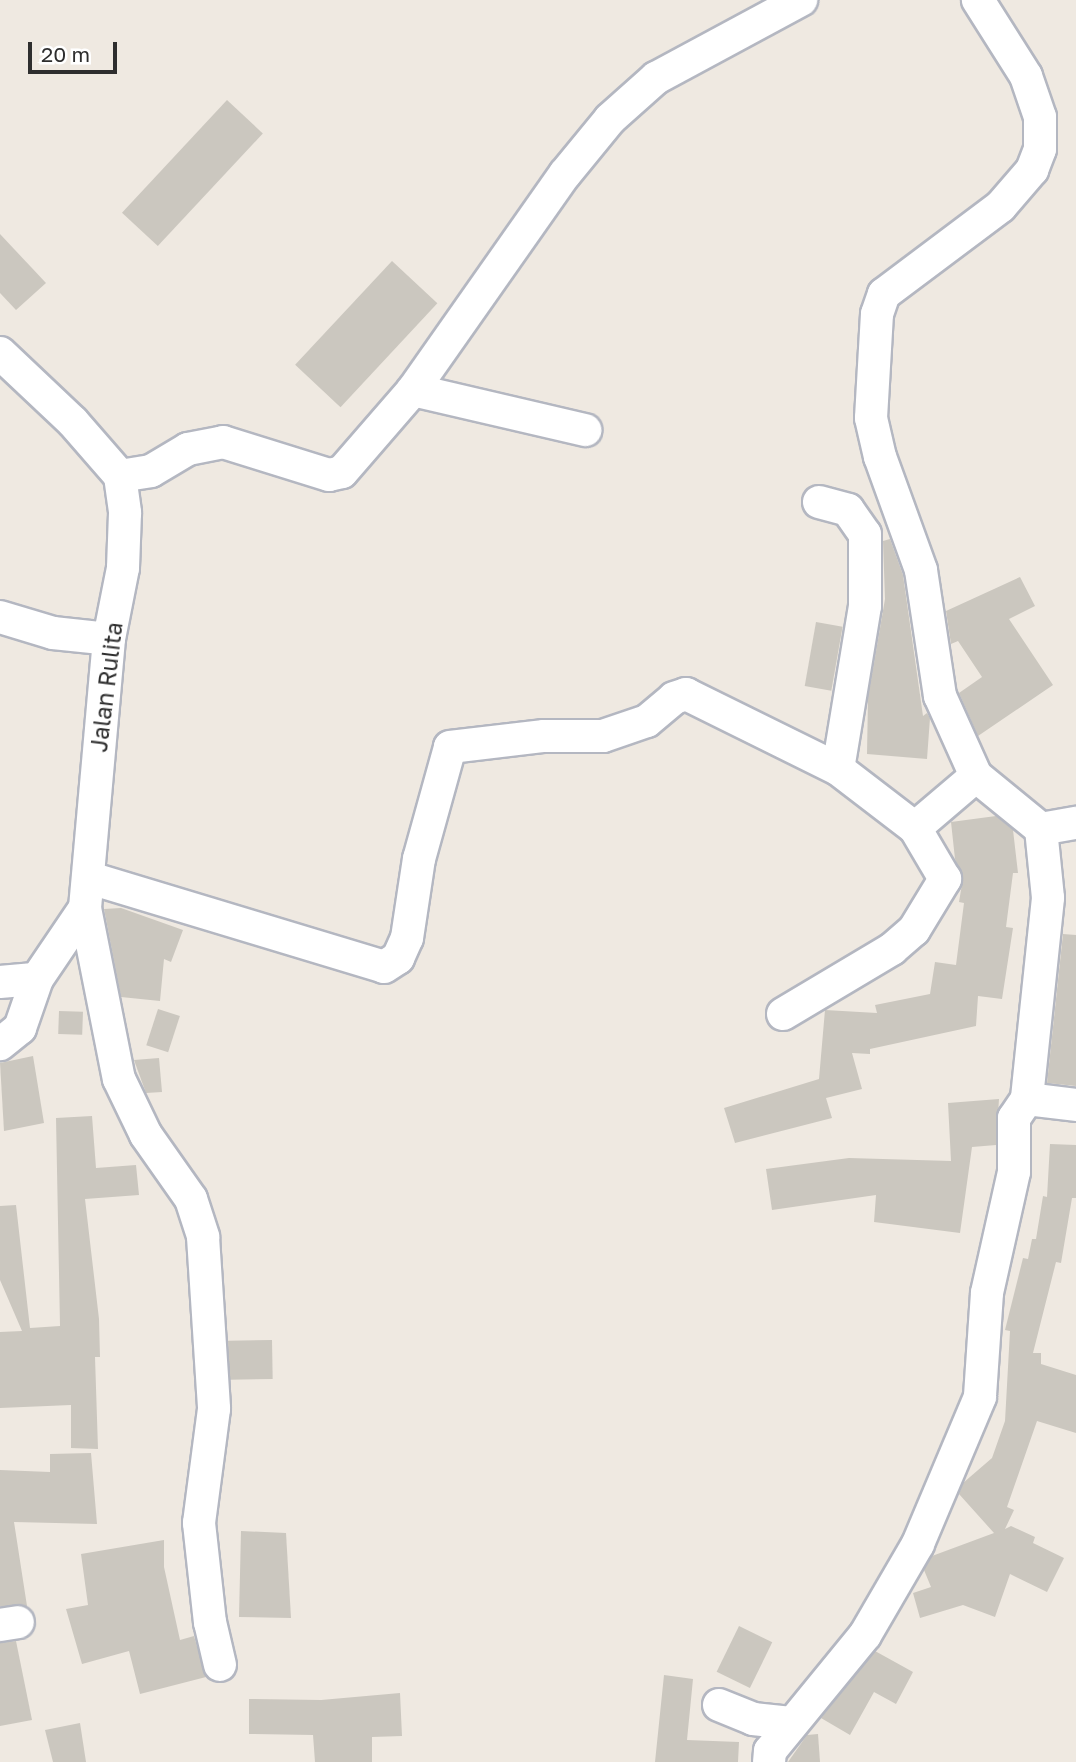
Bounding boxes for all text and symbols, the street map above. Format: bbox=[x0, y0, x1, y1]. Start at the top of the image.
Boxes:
scale bar bbox=[32, 28, 121, 72]
text: 20 m bbox=[41, 41, 90, 67]
street label: Jalan Rulita bbox=[84, 620, 128, 754]

